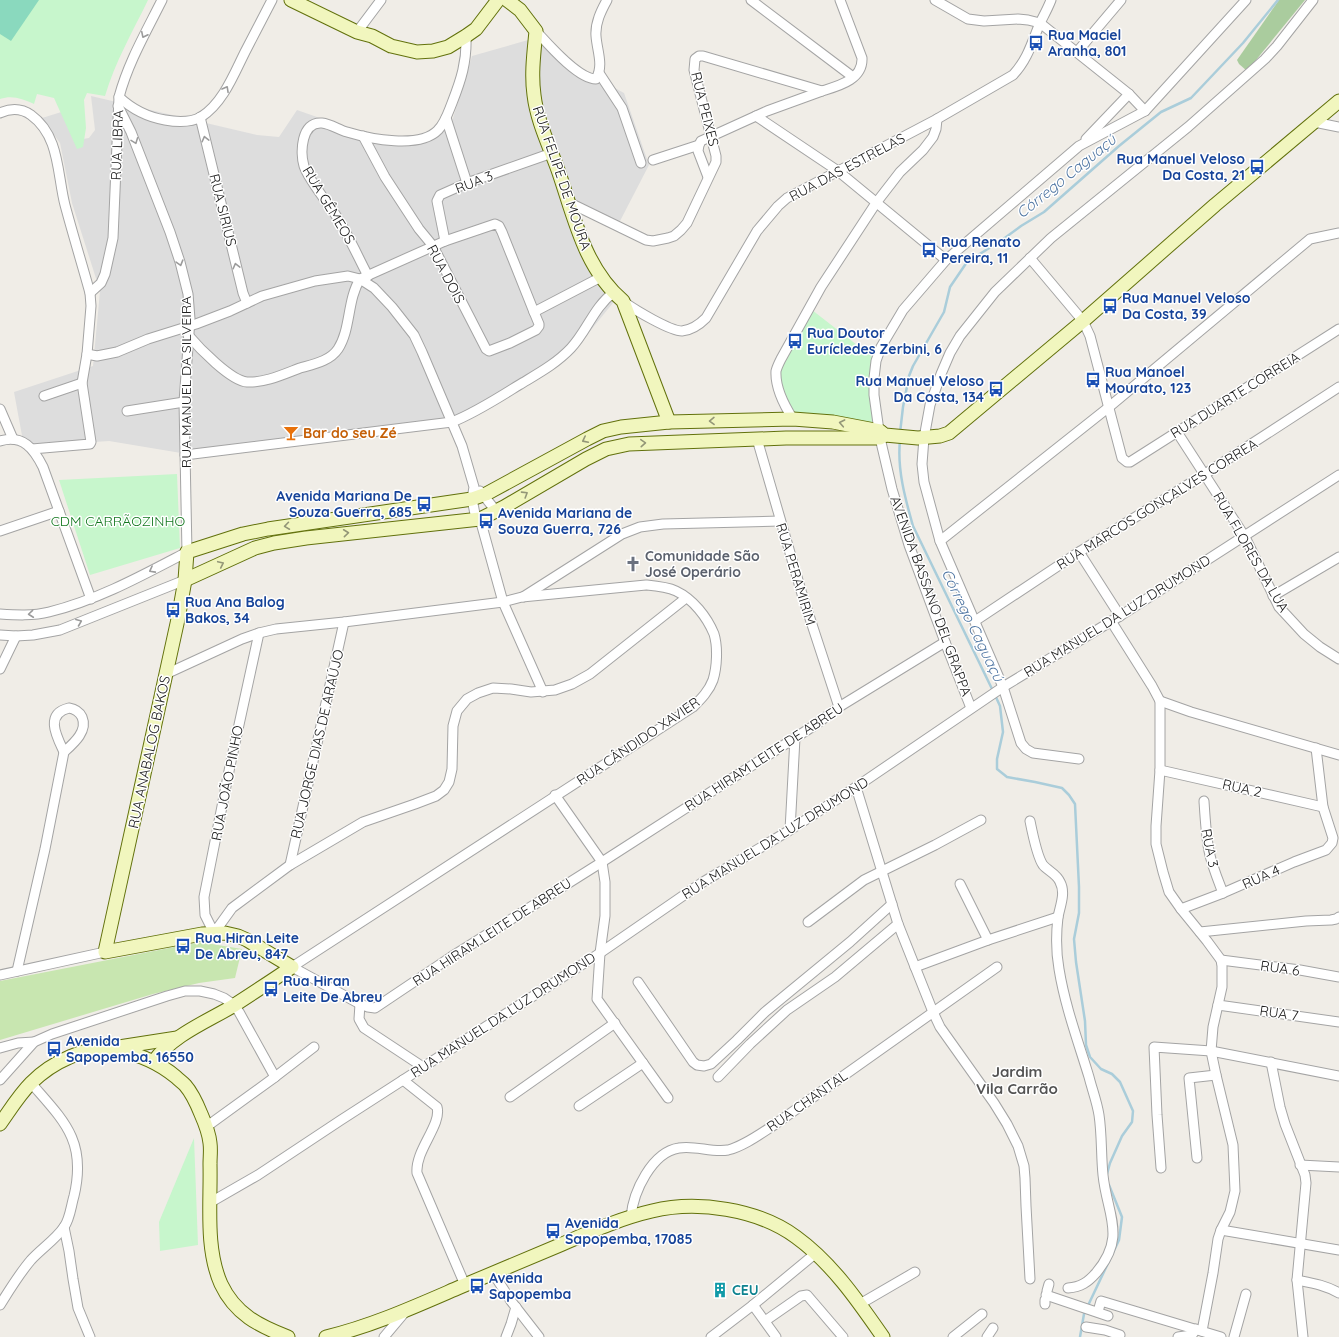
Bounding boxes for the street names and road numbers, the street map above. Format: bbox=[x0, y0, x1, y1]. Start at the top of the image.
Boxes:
street label: RUA PEIXES bbox=[687, 70, 723, 148]
street label: RUA FELIPE DE MOURA bbox=[529, 103, 595, 253]
street label: RUA LIBRA bbox=[107, 109, 127, 181]
street label: RUA DAS ESTRELAS bbox=[786, 129, 908, 205]
street label: RUA GÊMEOS bbox=[299, 163, 359, 247]
street label: RUA 3 bbox=[452, 167, 496, 197]
street label: RUA SIRIUS bbox=[205, 172, 241, 248]
street label: RUA DOIS bbox=[423, 241, 469, 307]
street label: RUA MANUEL DA SILVEIRA bbox=[177, 296, 195, 468]
street label: RUA DUARTE CORREIA bbox=[1167, 348, 1303, 442]
street label: RUA MARCOS GONÇALVES CORREA bbox=[1053, 434, 1261, 574]
street label: RUA FLORES DA LUA bbox=[1209, 489, 1293, 615]
street label: AVENIDA BASSANO DEL GRAPPA bbox=[886, 493, 976, 699]
street label: RUA PERAMIRIM bbox=[772, 521, 820, 627]
street label: RUA MANUEL DA LUZ DRUMOND bbox=[1020, 551, 1214, 681]
street label: RUA JORGE DIAS DE ARAÚJO bbox=[286, 647, 348, 840]
street label: RUA ANABALOG BAKOS bbox=[124, 674, 174, 830]
street label: RUA CÂNDIDO XAVIER bbox=[573, 693, 703, 789]
street label: RUA HIRAM LEITE DE ABREU bbox=[681, 699, 847, 815]
street label: RUA JOÃO PINHO bbox=[207, 723, 247, 842]
street label: RUA MANUEL DA LUZ DRUMOND bbox=[678, 773, 872, 903]
street label: RUA 2 bbox=[1221, 775, 1264, 801]
street label: RUA 3 bbox=[1197, 827, 1223, 869]
street label: RUA 4 bbox=[1239, 861, 1283, 893]
street label: RUA HIRAM LEITE DE ABREU bbox=[409, 874, 575, 990]
street label: RUA MANUEL DA LUZ DRUMOND bbox=[407, 948, 599, 1082]
street label: RUA 6 bbox=[1259, 956, 1301, 980]
street label: RUA 7 bbox=[1258, 1001, 1300, 1025]
street label: RUA CHANTAL bbox=[763, 1066, 851, 1136]

